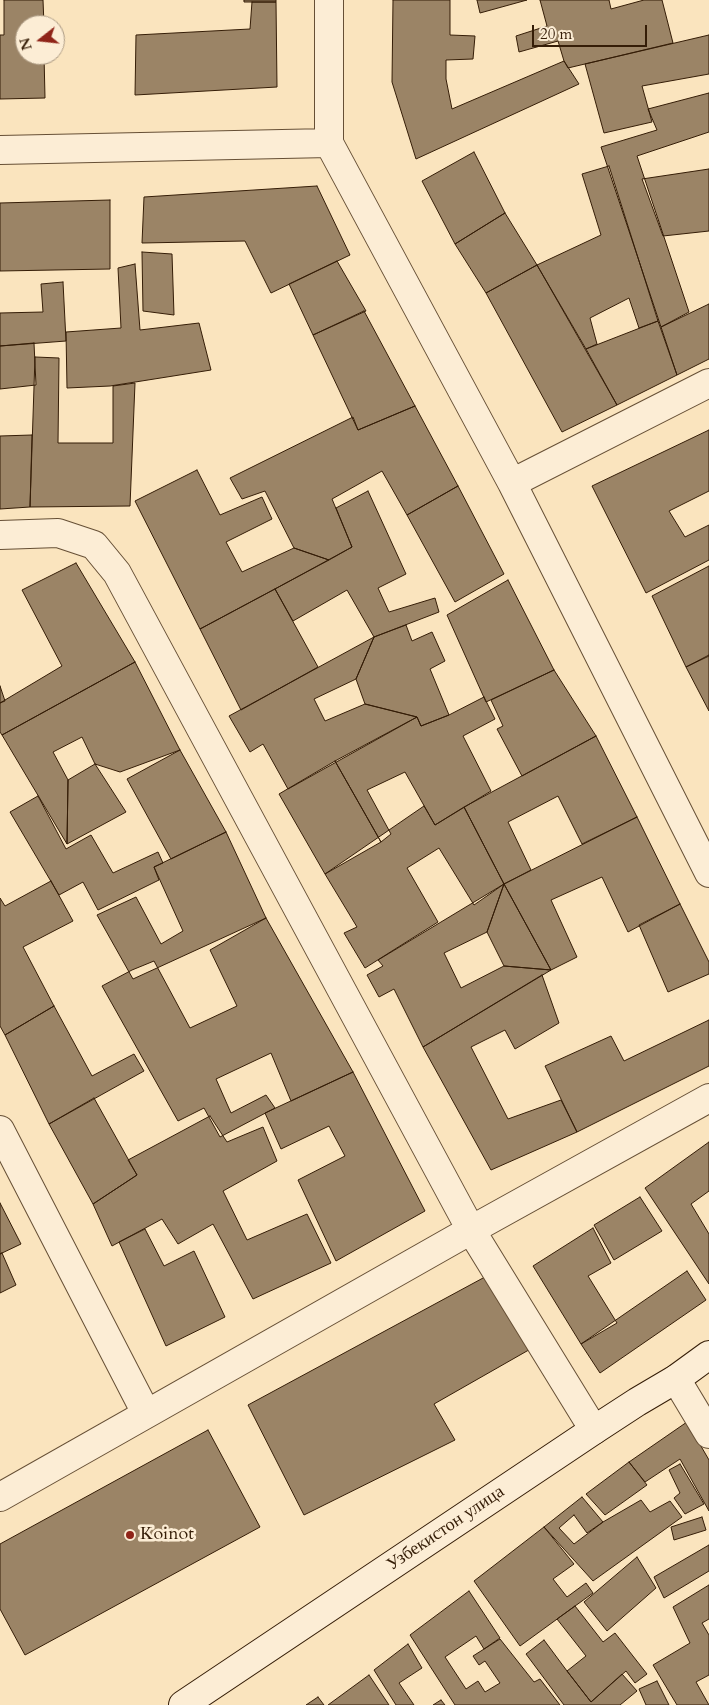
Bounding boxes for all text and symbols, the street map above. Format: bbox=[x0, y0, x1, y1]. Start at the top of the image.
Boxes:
north arrow bbox=[15, 15, 65, 65]
scale bar bbox=[534, 15, 649, 47]
text: 20 m bbox=[540, 24, 572, 44]
text: N bbox=[15, 36, 37, 52]
street label: Узбекистон улица bbox=[383, 1482, 509, 1576]
place label: Koinot bbox=[140, 1524, 194, 1546]
marker: Koinot bbox=[124, 1529, 136, 1541]

